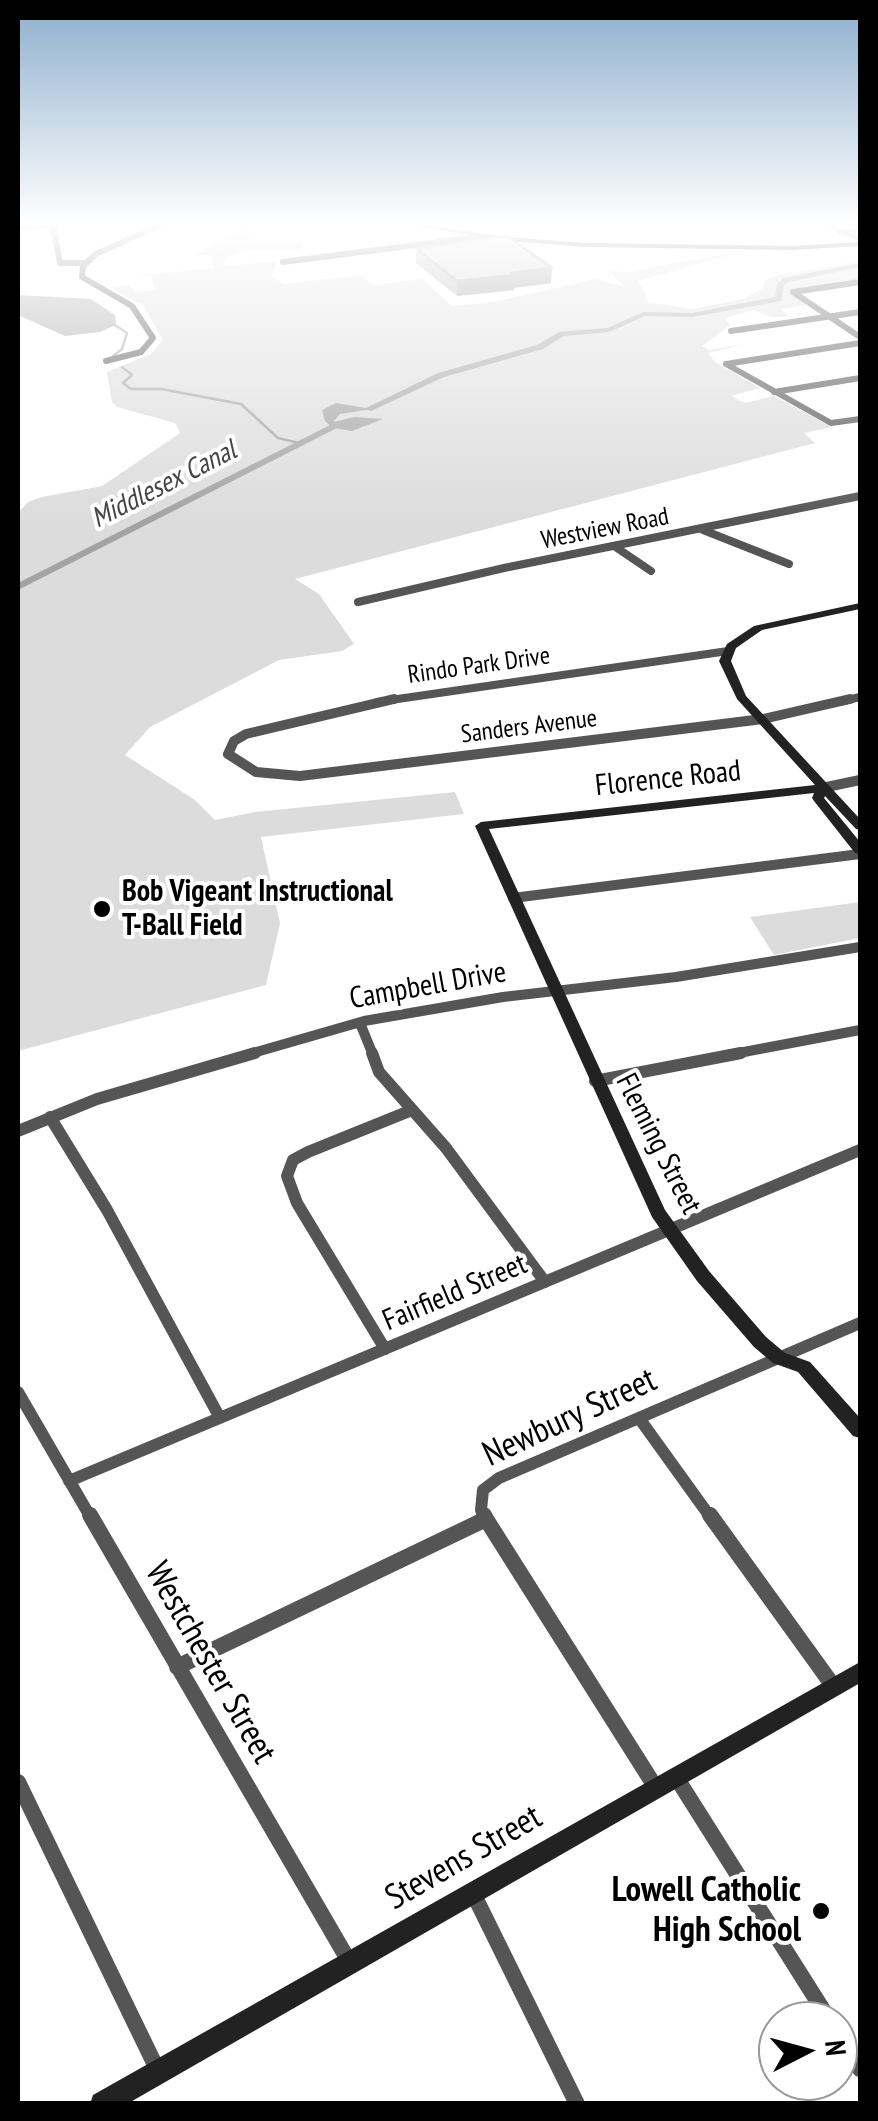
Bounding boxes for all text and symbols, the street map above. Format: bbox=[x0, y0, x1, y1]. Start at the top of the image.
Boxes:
water label: Middlesex Canal bbox=[86, 434, 242, 536]
street label: Westview Road bbox=[539, 502, 671, 556]
street label: Rindo Park Drive bbox=[406, 641, 552, 691]
street label: Sanders Avenue bbox=[459, 704, 599, 750]
street label: Florence Road bbox=[593, 753, 743, 805]
place label: Bob Vigeant Instructional T-Ball Field bbox=[122, 874, 393, 944]
marker: Bob Vigeant Instructional T-Ball Field bbox=[91, 898, 113, 920]
street label: Campbell Drive bbox=[347, 955, 509, 1017]
street label: Fleming Street bbox=[607, 1068, 709, 1220]
street label: Fairfield Street bbox=[378, 1247, 532, 1339]
street label: Newbury Street bbox=[477, 1360, 663, 1476]
street label: Westchester Street bbox=[135, 1555, 285, 1771]
street label: Stevens Street bbox=[378, 1796, 550, 1920]
place label: Lowell Catholic High School bbox=[612, 1870, 801, 1952]
marker: Lowell Catholic High School bbox=[810, 1900, 832, 1922]
north arrow bbox=[758, 2001, 858, 2101]
text: N bbox=[817, 2039, 856, 2057]

